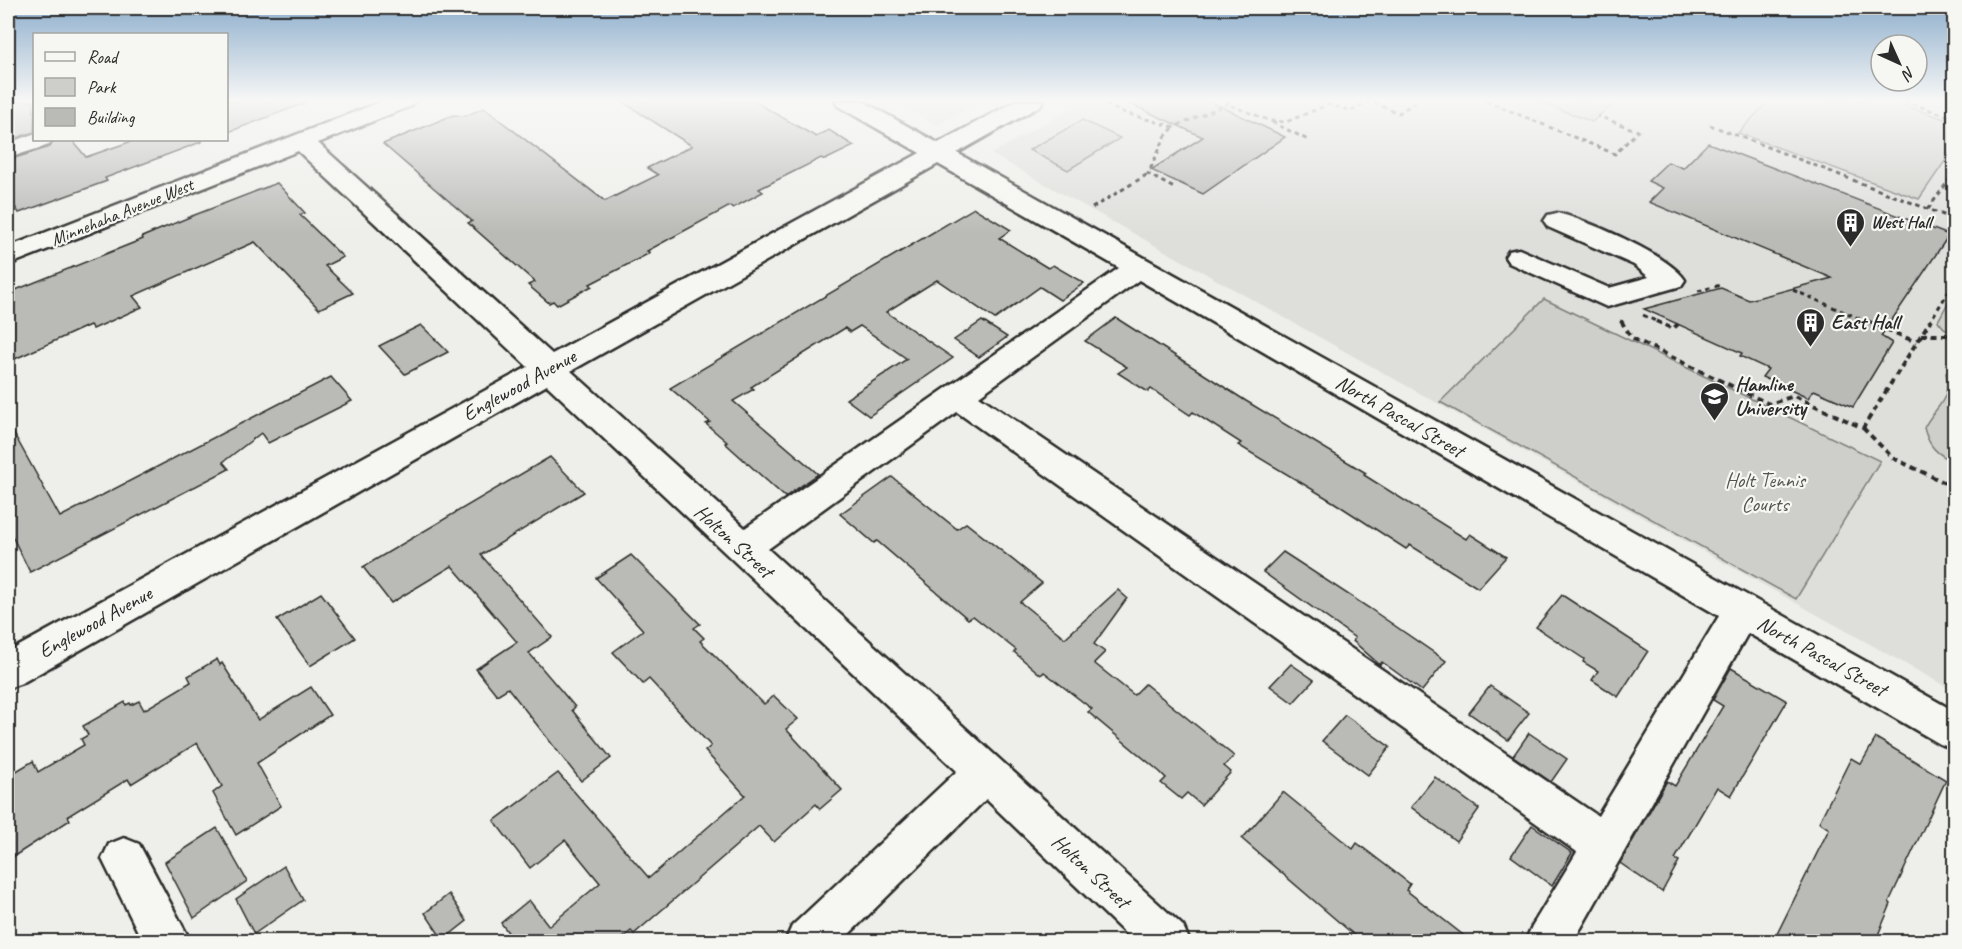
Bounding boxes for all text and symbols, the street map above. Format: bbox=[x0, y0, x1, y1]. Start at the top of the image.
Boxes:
legend bbox=[33, 33, 228, 141]
north arrow bbox=[1869, 33, 1929, 93]
text: Road bbox=[87, 46, 120, 68]
text: N bbox=[1896, 62, 1919, 86]
text: Park bbox=[87, 76, 117, 98]
text: Building bbox=[87, 106, 136, 128]
street label: Minnehaha Avenue West bbox=[48, 173, 198, 251]
building icon: West Hall bbox=[1834, 206, 1866, 248]
place label: West Hall bbox=[1871, 211, 1935, 233]
building icon: East Hall bbox=[1794, 306, 1826, 348]
place label: East Hall bbox=[1831, 309, 1903, 335]
street label: Englewood Avenue bbox=[458, 343, 581, 427]
street label: North Pascal Street bbox=[1331, 369, 1471, 465]
place label: Hamline University bbox=[1735, 371, 1809, 421]
school or university icon: Hamline University bbox=[1698, 380, 1730, 422]
park label: Holt Tennis Courts bbox=[1725, 467, 1807, 517]
street label: Holton Street bbox=[689, 499, 781, 585]
street label: Englewood Avenue bbox=[34, 580, 157, 664]
street label: North Pascal Street bbox=[1753, 610, 1894, 704]
street label: Holton Street bbox=[1047, 828, 1138, 916]

